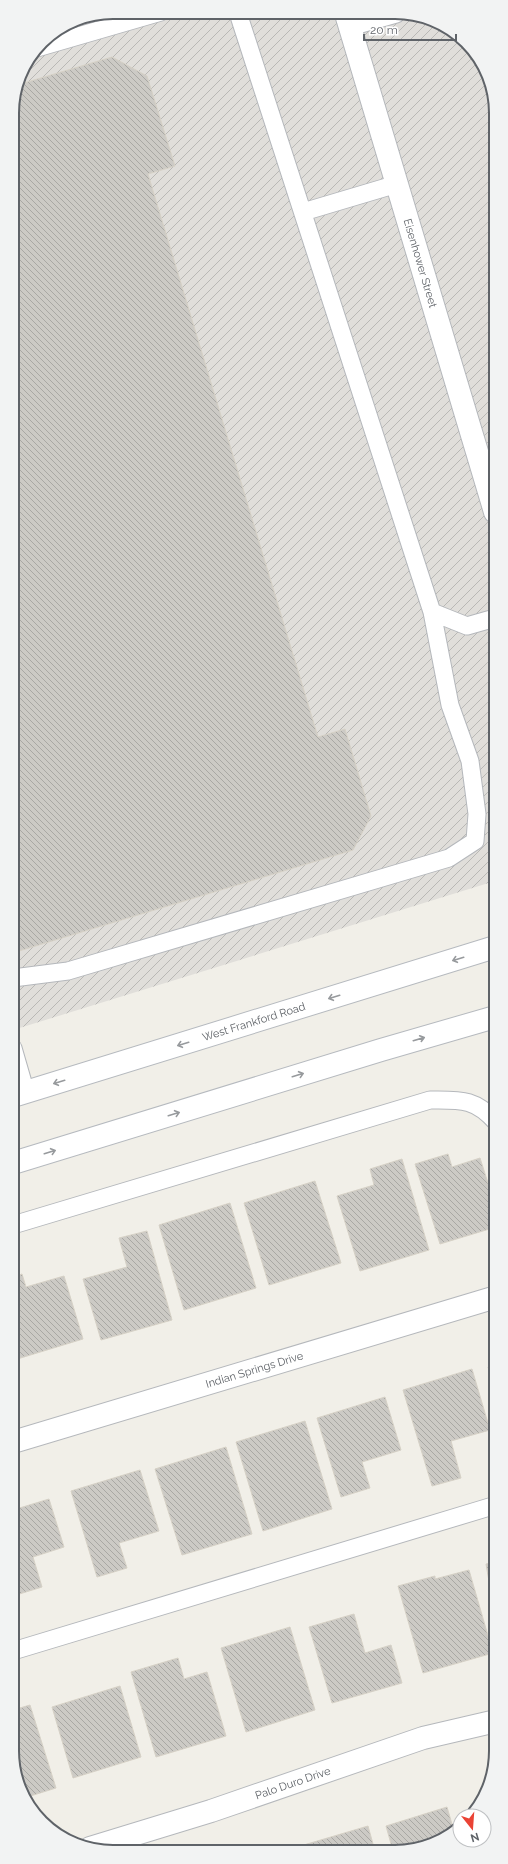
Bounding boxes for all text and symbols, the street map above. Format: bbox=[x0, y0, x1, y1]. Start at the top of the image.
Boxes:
scale bar bbox=[364, 16, 456, 42]
text: 20 m bbox=[370, 23, 398, 37]
street label: Eisenhower Street bbox=[401, 217, 440, 309]
one-way arrow bbox=[452, 956, 465, 963]
one-way arrow bbox=[328, 994, 341, 1001]
street label: West Frankford Road bbox=[201, 1000, 307, 1044]
one-way arrow bbox=[412, 1035, 425, 1042]
one-way arrow bbox=[177, 1041, 190, 1048]
one-way arrow bbox=[292, 1071, 305, 1078]
one-way arrow bbox=[53, 1079, 66, 1086]
one-way arrow bbox=[167, 1110, 180, 1117]
one-way arrow bbox=[43, 1148, 56, 1155]
street label: Indian Springs Drive bbox=[204, 1349, 305, 1390]
street label: Palo Duro Drive bbox=[253, 1764, 333, 1802]
north arrow bbox=[452, 1808, 492, 1848]
text: N bbox=[469, 1830, 481, 1845]

